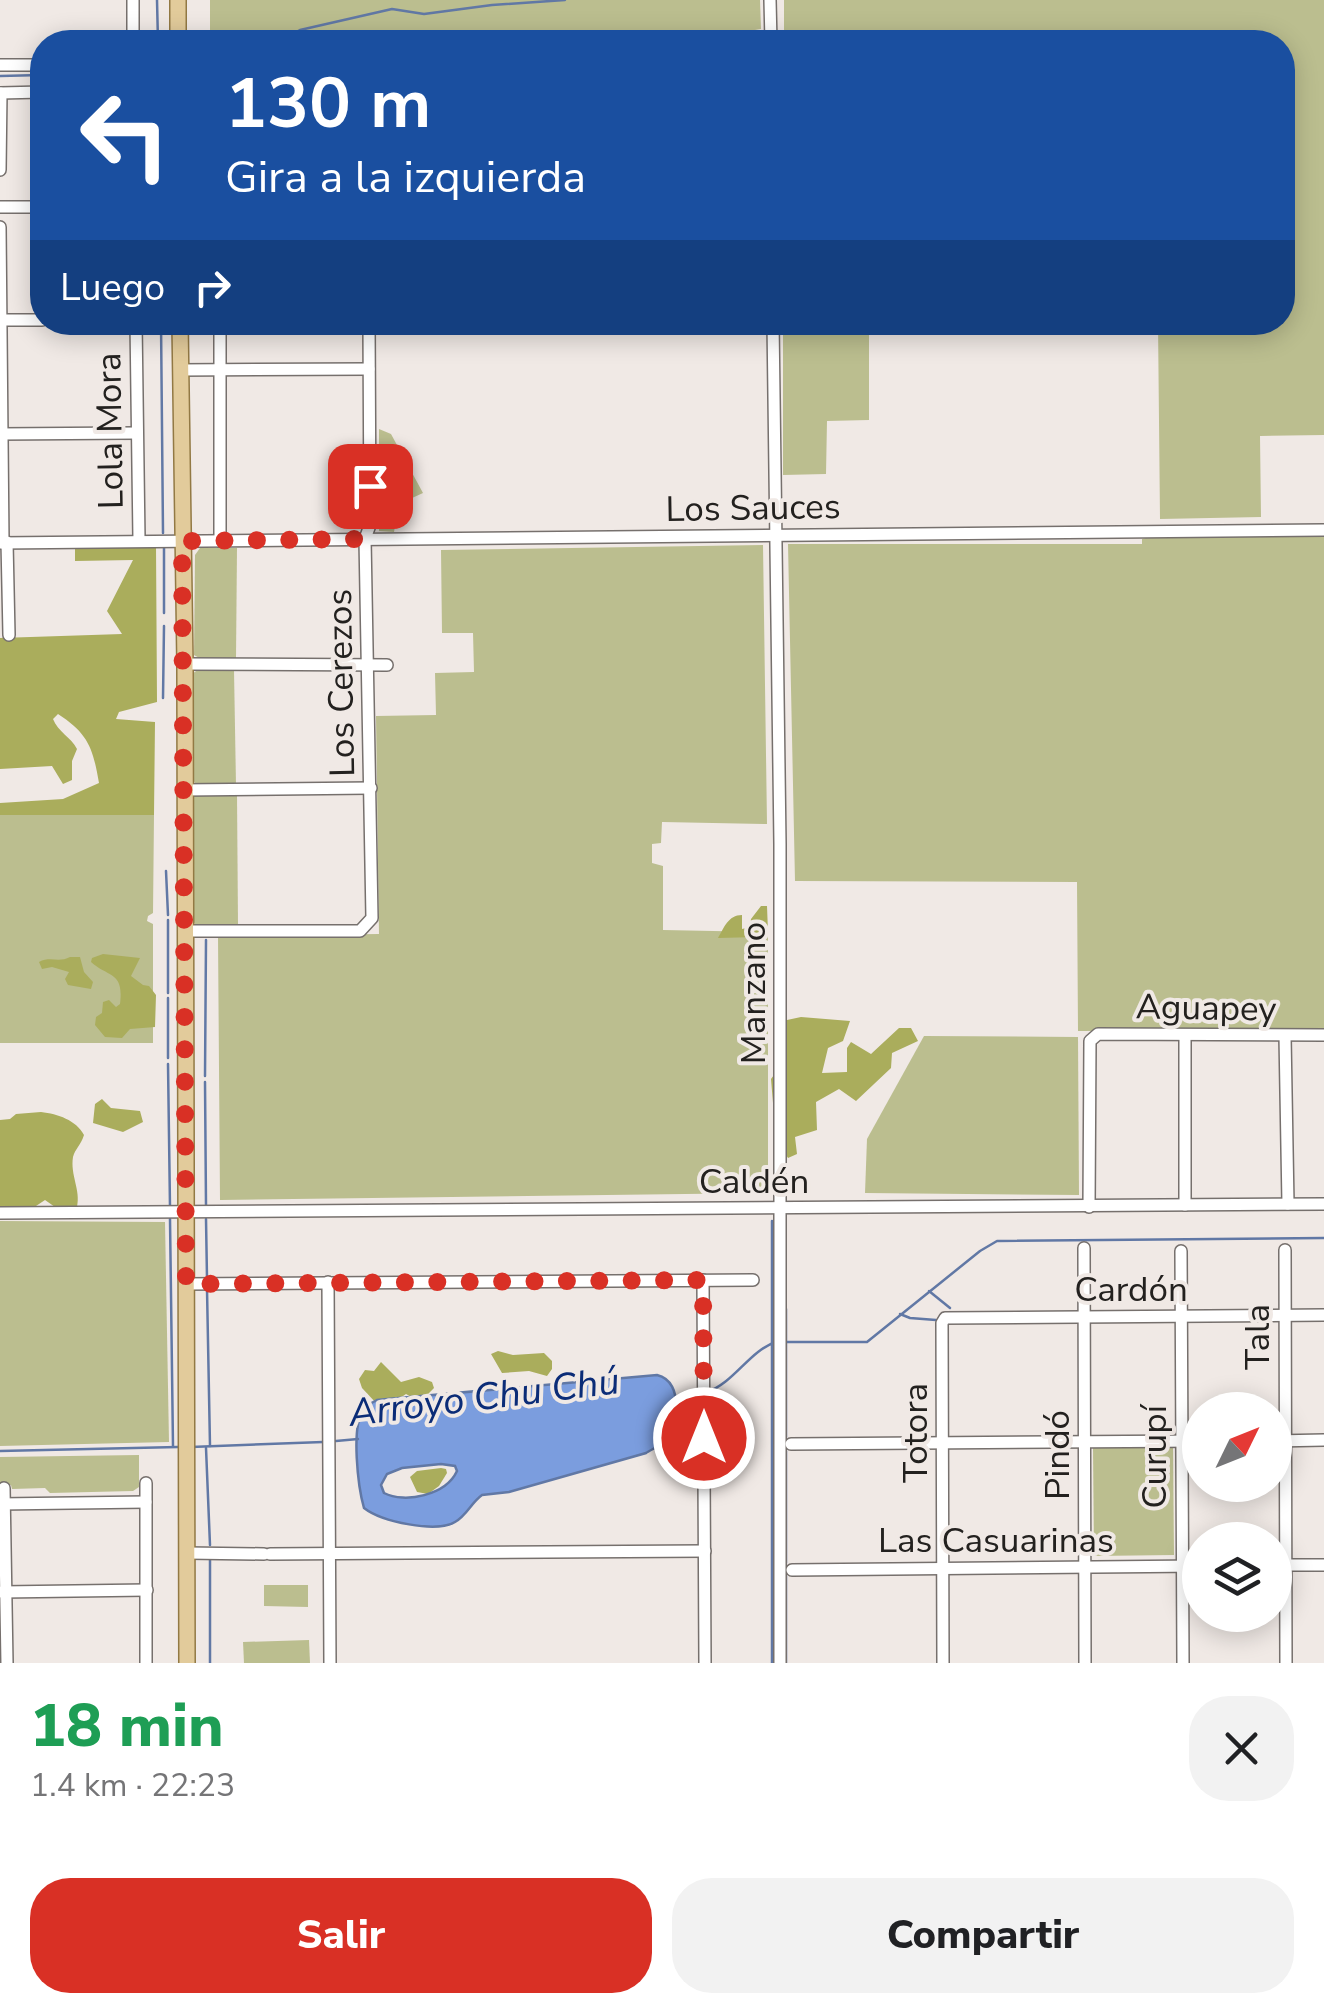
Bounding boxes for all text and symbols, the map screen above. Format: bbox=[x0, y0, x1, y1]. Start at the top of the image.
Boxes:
text: 130 m bbox=[225, 56, 431, 152]
icon: left bbox=[60, 70, 190, 200]
text: Gira a la izquierda bbox=[225, 147, 586, 208]
icon: right bbox=[185, 260, 240, 315]
text: Luego bbox=[60, 262, 165, 313]
street label: Lola Mora bbox=[85, 352, 135, 510]
pin bbox=[328, 444, 413, 529]
icon: arrive bbox=[343, 459, 398, 514]
street label: Los Sauces bbox=[665, 483, 841, 533]
street label: Los Cerezos bbox=[316, 589, 366, 777]
street label: Manzano bbox=[730, 922, 777, 1064]
street label: Aguapey bbox=[1135, 983, 1277, 1033]
street label: Caldén bbox=[699, 1158, 809, 1205]
street label: Cardón bbox=[1074, 1266, 1188, 1313]
street label: Tala bbox=[1234, 1304, 1281, 1370]
water label: Arroyo Chu Chú bbox=[345, 1355, 622, 1439]
street label: Totora bbox=[892, 1383, 939, 1483]
position arrow bbox=[652, 1386, 756, 1490]
north arrow bbox=[1182, 1392, 1292, 1502]
map controls bbox=[1182, 1392, 1292, 1632]
street label: Curupí bbox=[1131, 1403, 1178, 1509]
street label: Pindó bbox=[1034, 1410, 1081, 1500]
street label: Las Casuarinas bbox=[878, 1517, 1114, 1564]
button: layers bbox=[1182, 1522, 1292, 1632]
text: 18 min bbox=[30, 1685, 224, 1767]
button: close bbox=[1189, 1696, 1294, 1801]
text: 1.4 km · 22:23 bbox=[30, 1764, 235, 1807]
button: Salir bbox=[30, 1878, 652, 1993]
button: Compartir bbox=[672, 1878, 1294, 1993]

